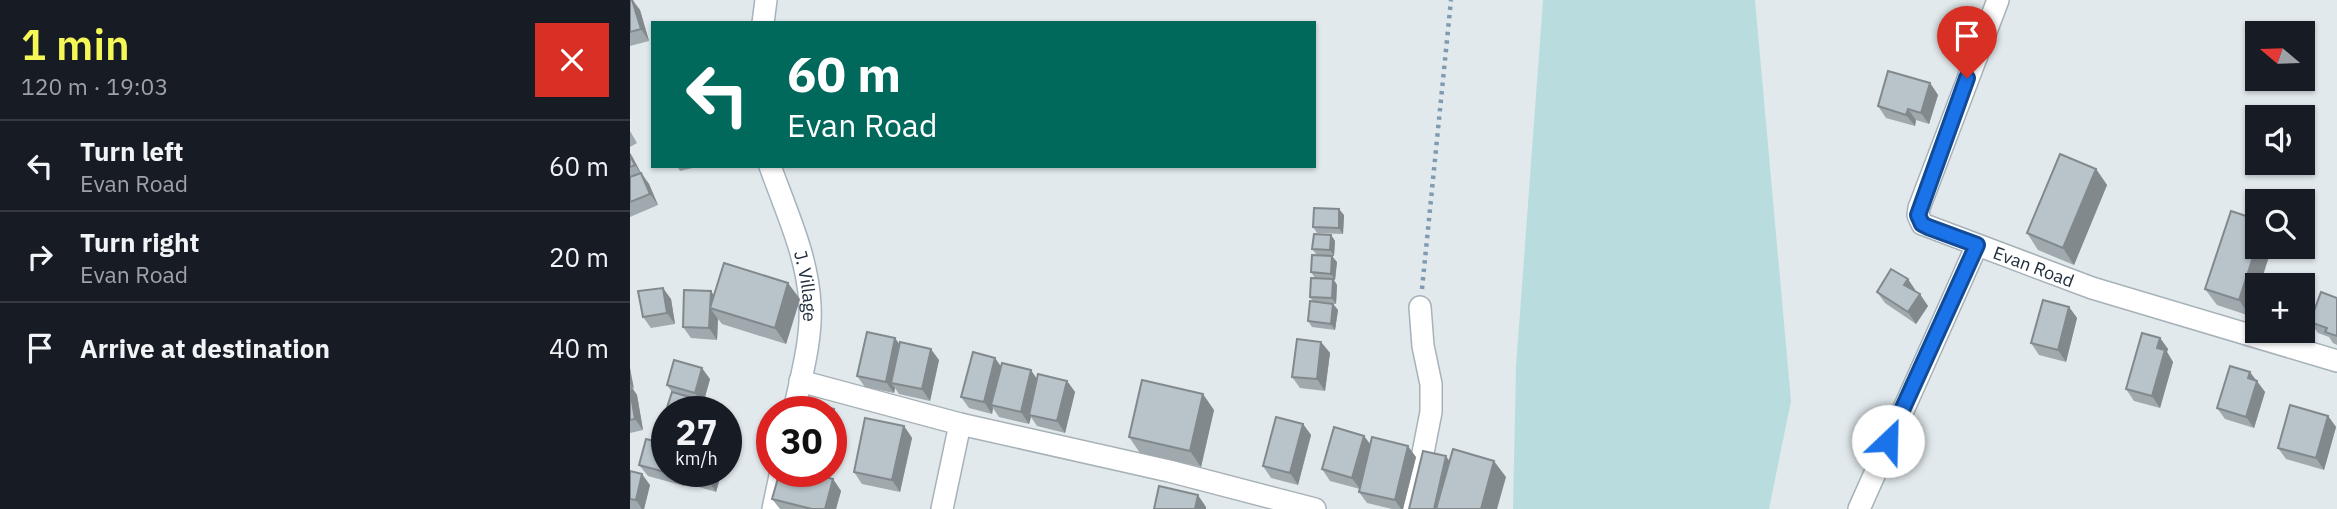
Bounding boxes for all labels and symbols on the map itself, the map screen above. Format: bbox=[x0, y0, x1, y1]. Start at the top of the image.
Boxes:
pin bbox=[1937, 6, 1997, 78]
north arrow bbox=[2245, 21, 2315, 91]
street label: Evan Road bbox=[1990, 240, 2078, 292]
street label: J. Village bbox=[789, 248, 822, 322]
speed limit sign: 30 bbox=[756, 396, 847, 487]
position arrow bbox=[1851, 404, 1925, 478]

